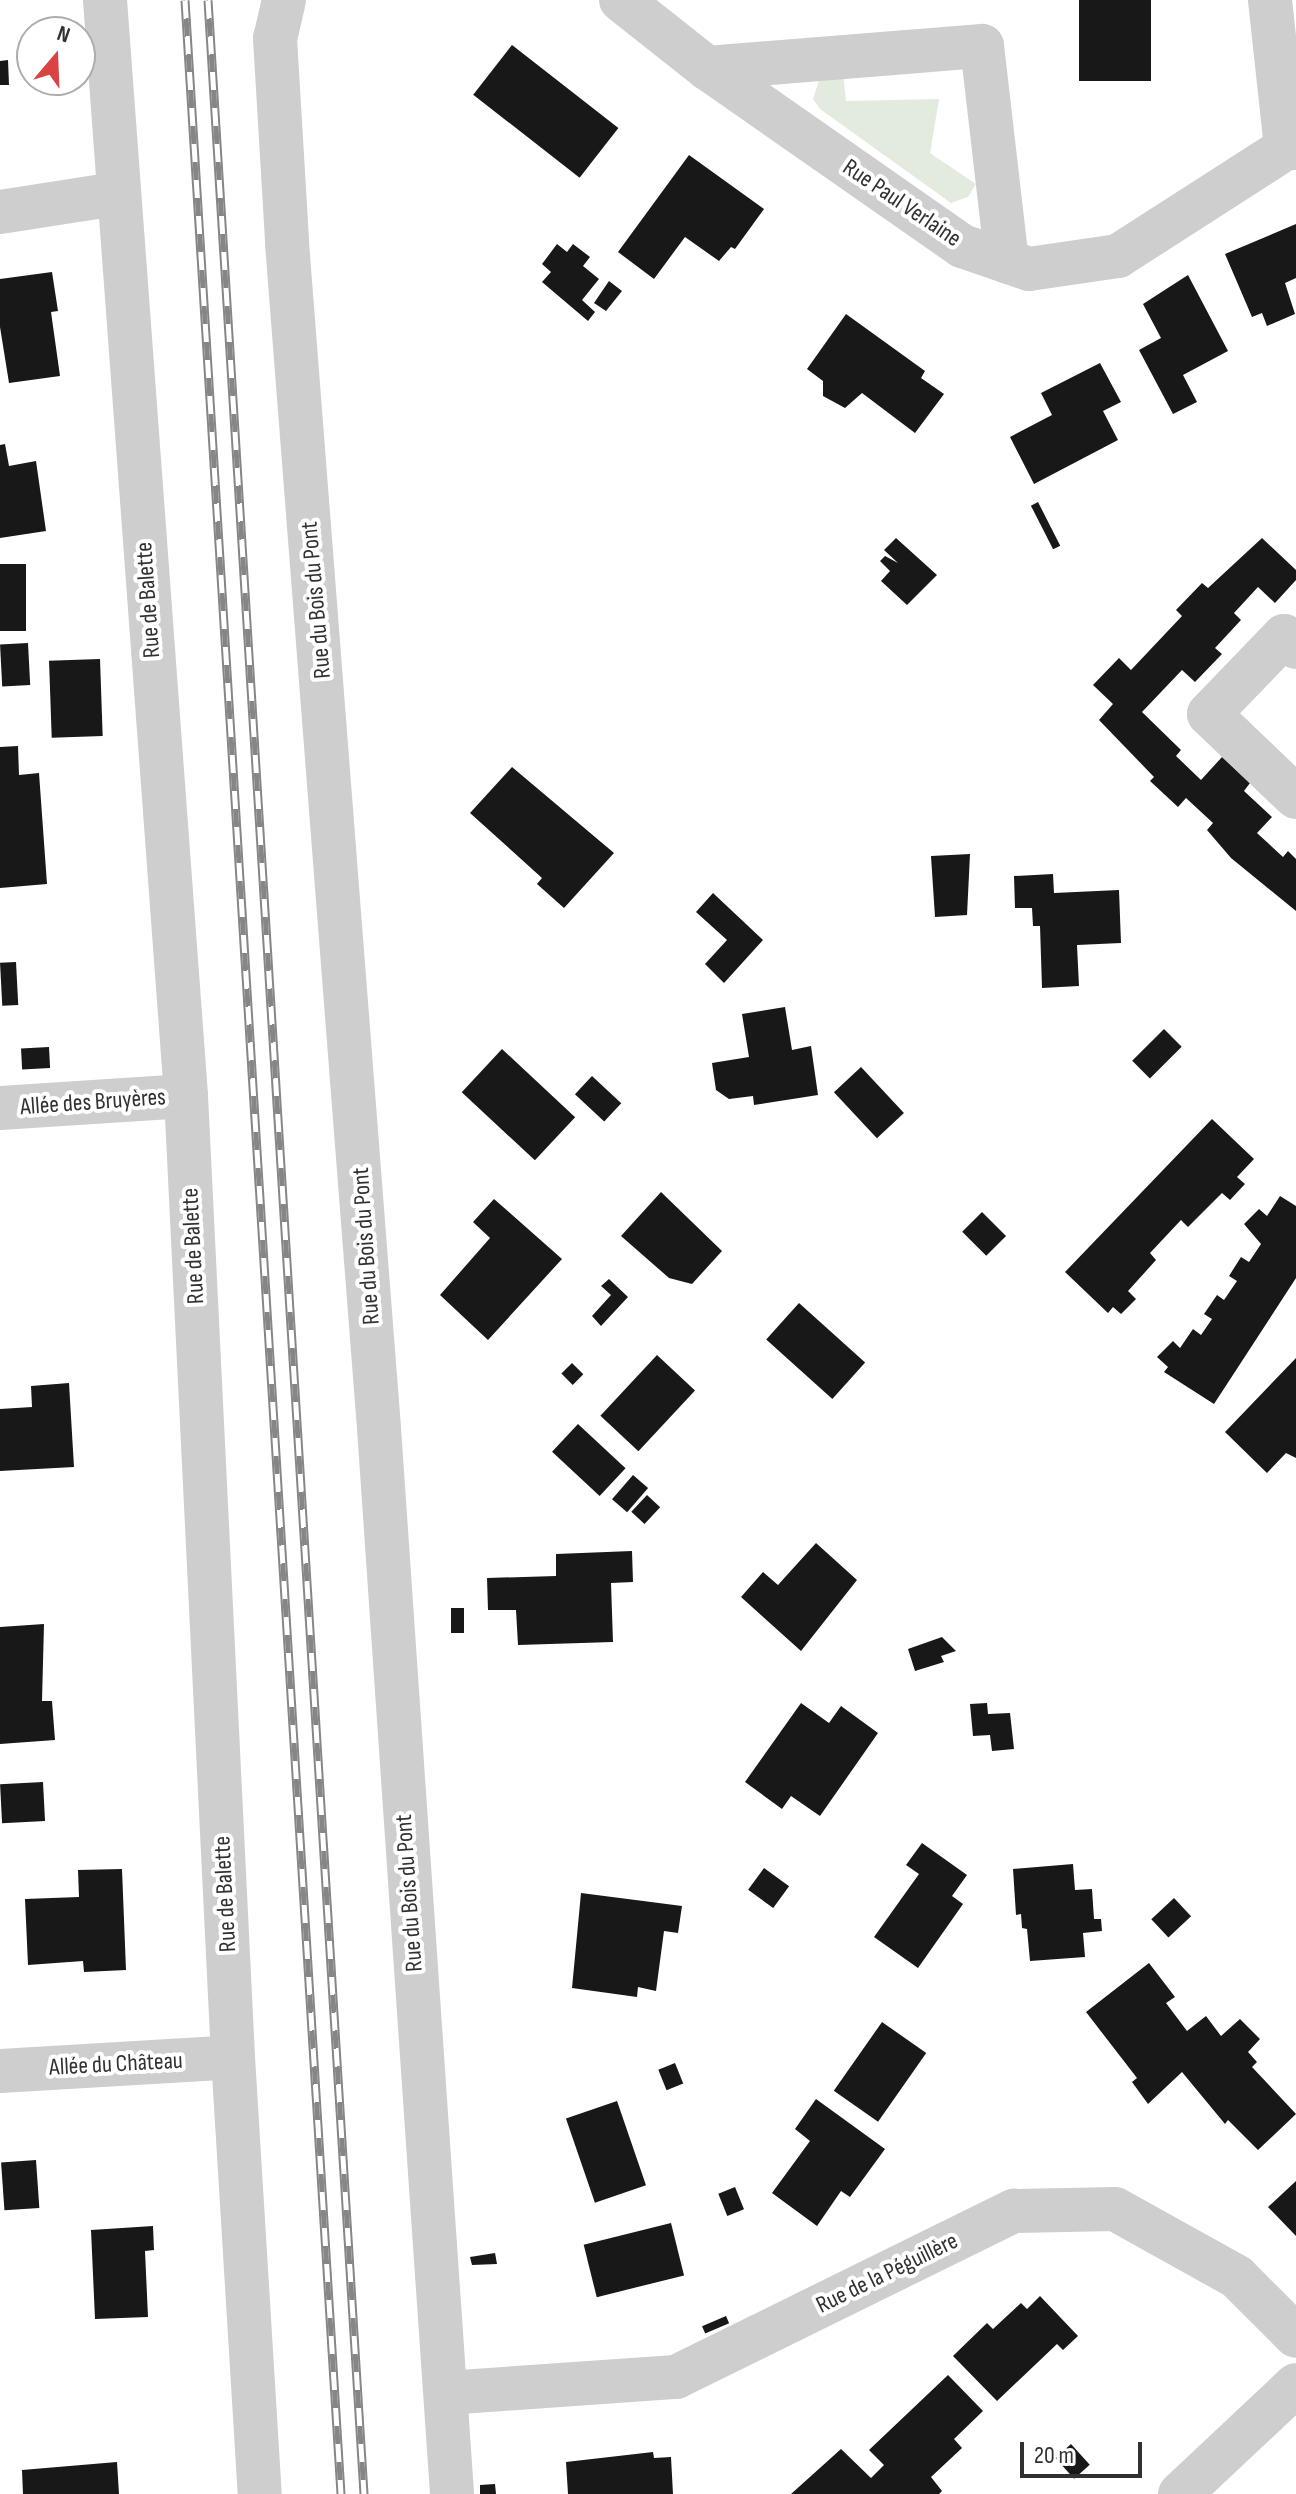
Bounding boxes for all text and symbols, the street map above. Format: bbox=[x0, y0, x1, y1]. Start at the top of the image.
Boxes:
north arrow bbox=[16, 16, 96, 96]
text: N bbox=[53, 20, 73, 49]
street label: Rue Paul Verlaine bbox=[837, 153, 967, 253]
street label: Rue du Bois du Pont bbox=[295, 520, 337, 680]
street label: Rue de Balette bbox=[130, 541, 166, 659]
street label: Allée des Bruyères bbox=[19, 1083, 167, 1121]
street label: Rue du Bois du Pont bbox=[346, 1166, 386, 1326]
street label: Rue de Balette bbox=[176, 1187, 210, 1305]
street label: Rue du Bois du Pont bbox=[389, 1813, 429, 1973]
street label: Rue de Balette bbox=[208, 1835, 242, 1953]
street label: Allée du Château bbox=[48, 2046, 184, 2082]
street label: Rue de la Péguillère bbox=[811, 2226, 963, 2320]
scale bar bbox=[1024, 2426, 1146, 2476]
text: 20 m bbox=[1034, 2441, 1074, 2470]

